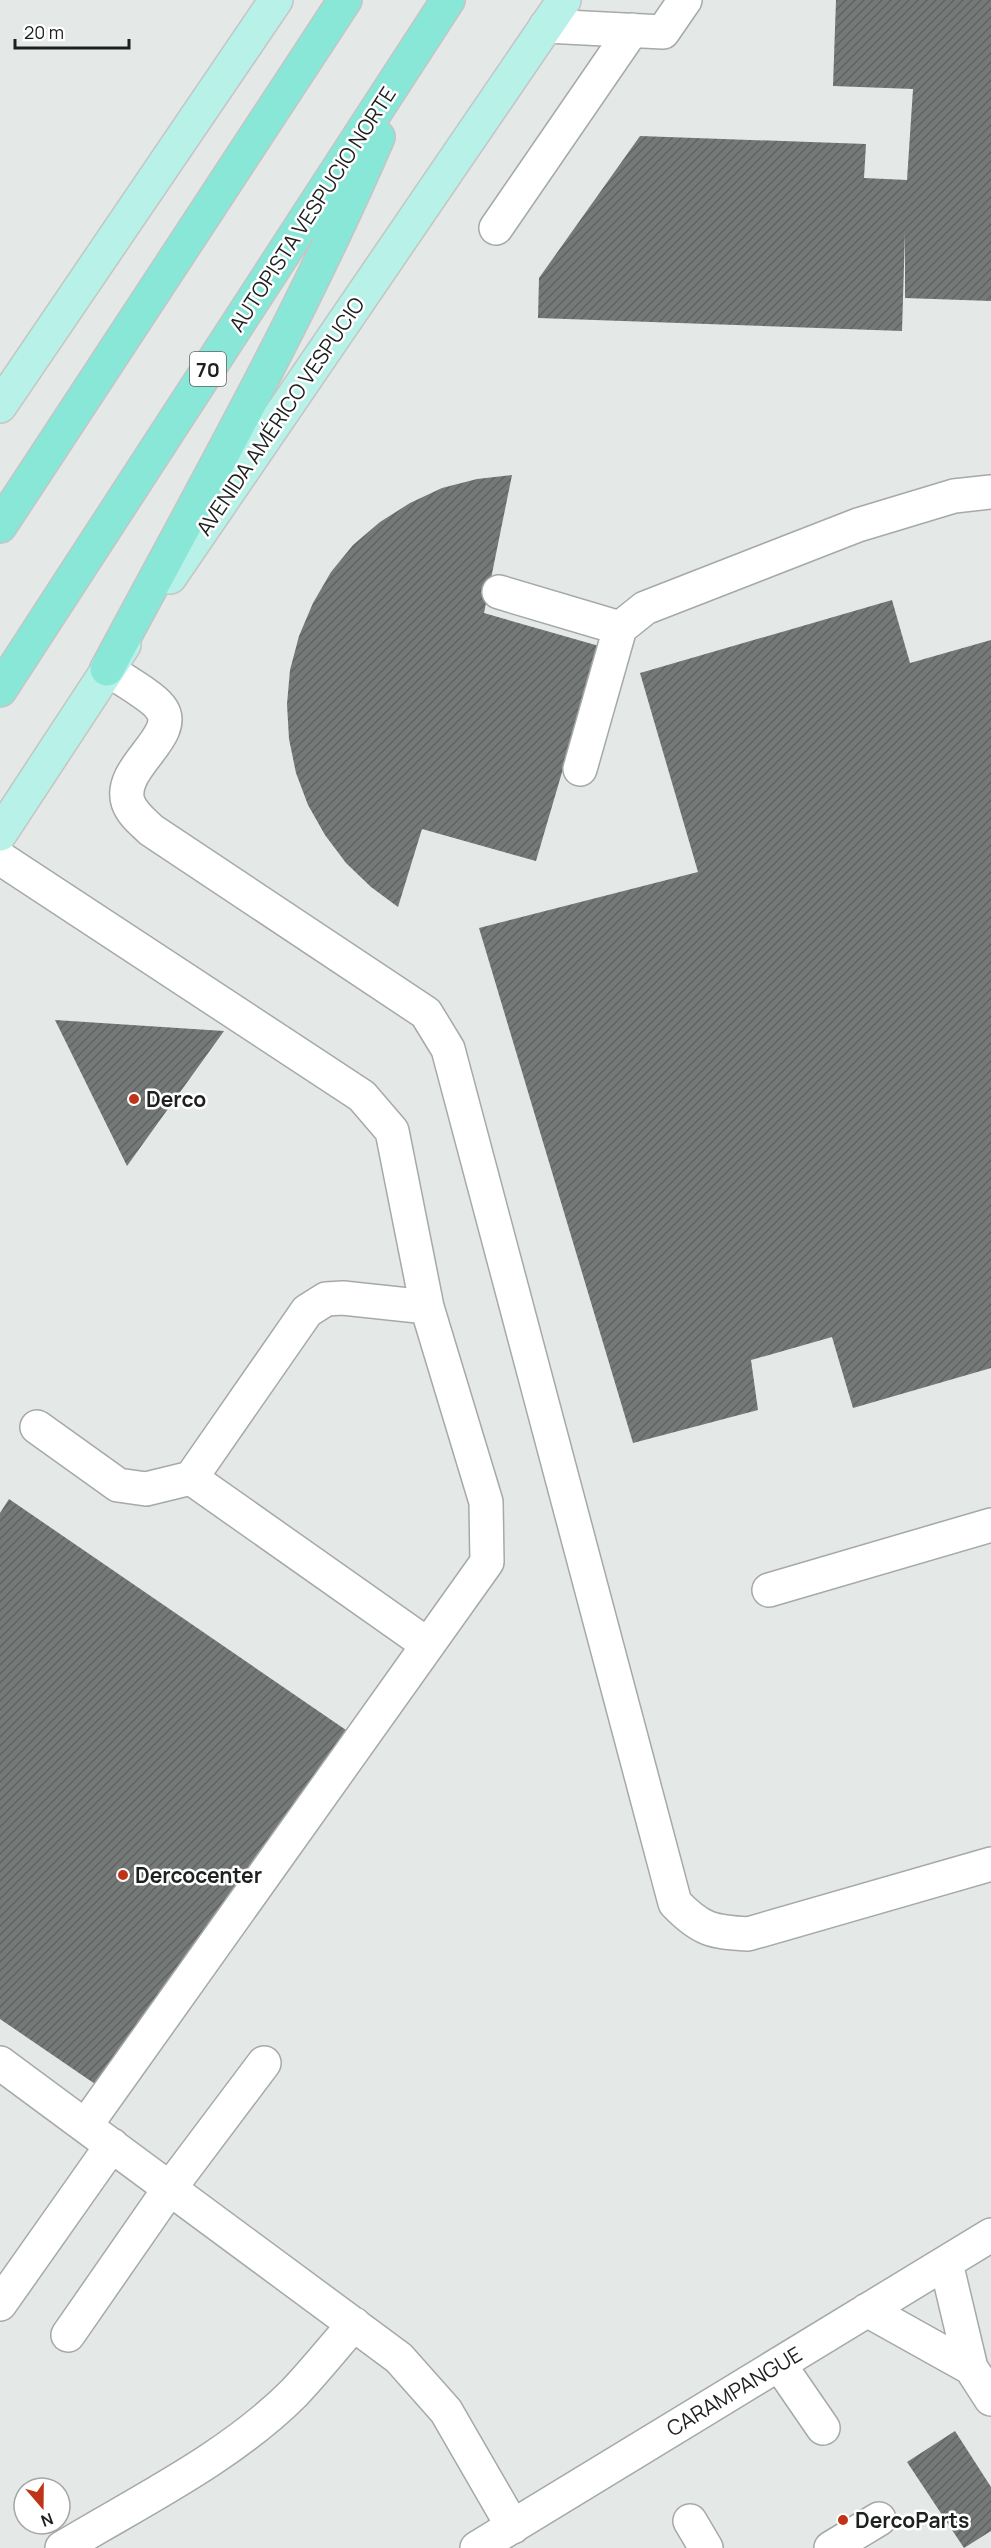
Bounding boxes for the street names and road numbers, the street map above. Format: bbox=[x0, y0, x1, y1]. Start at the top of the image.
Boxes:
street label: AUTOPISTA VESPUCIO NORTE bbox=[222, 81, 402, 337]
street label: AVENIDA AMÉRICO VESPUCIO bbox=[190, 291, 370, 541]
road number: 70 bbox=[190, 352, 226, 386]
street label: CARAMPANGUE bbox=[661, 2340, 807, 2442]

